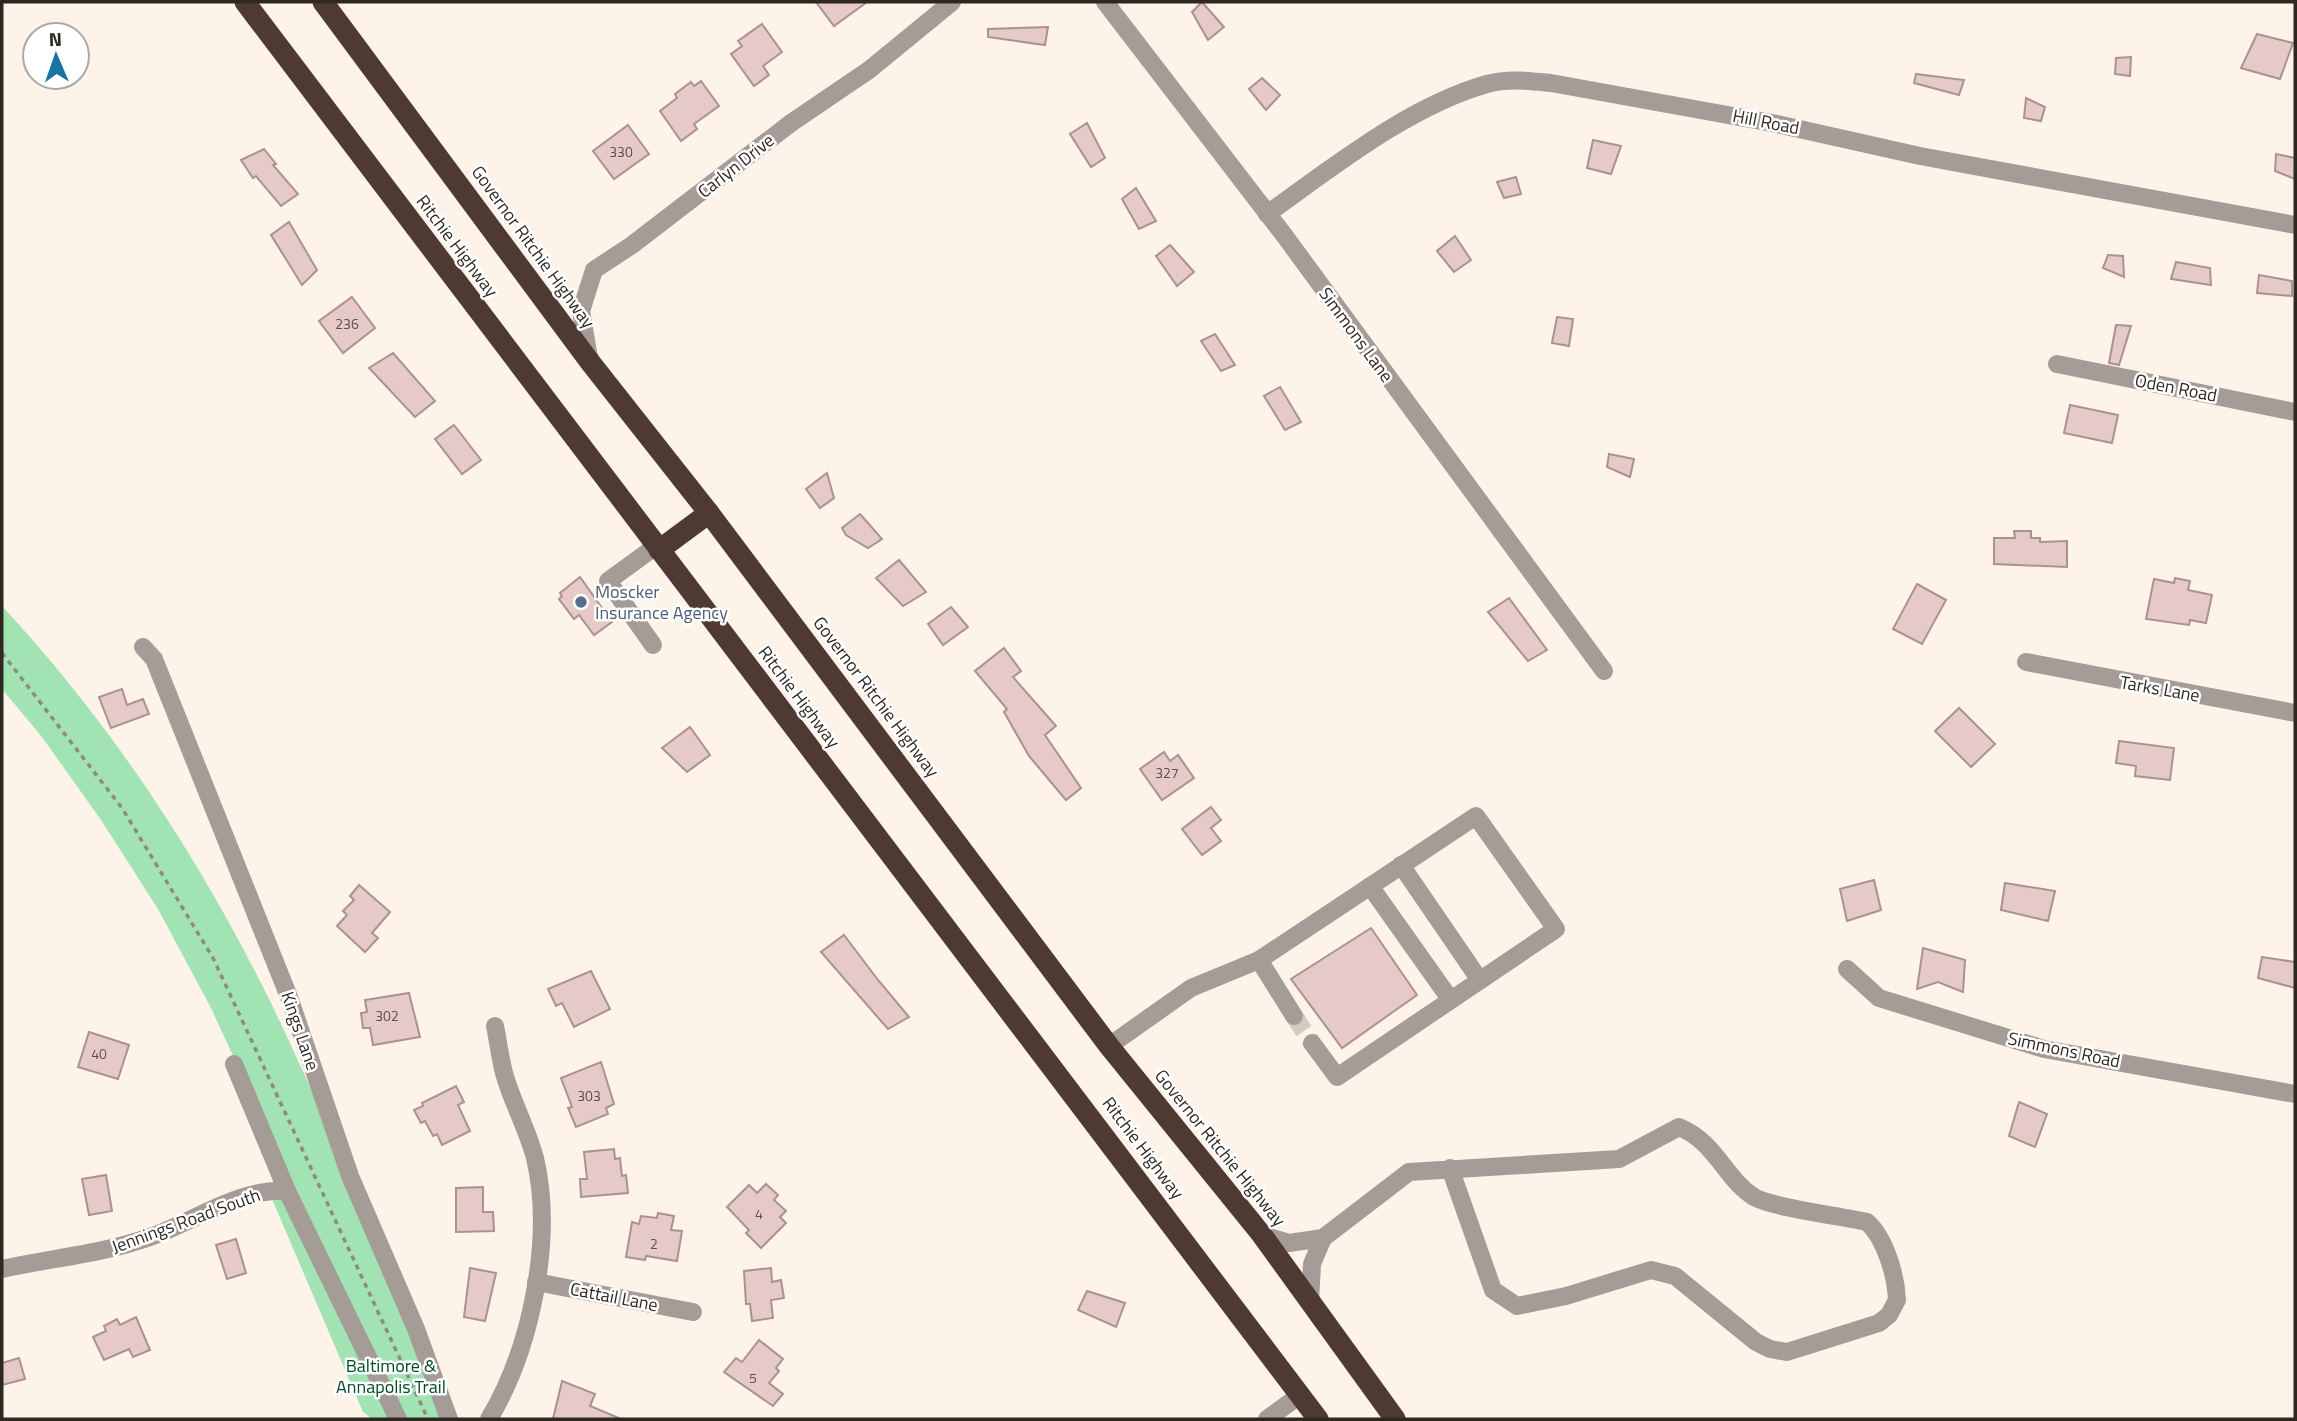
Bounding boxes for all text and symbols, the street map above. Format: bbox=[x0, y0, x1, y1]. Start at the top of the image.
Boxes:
north arrow bbox=[21, 21, 91, 91]
text: N bbox=[48, 24, 62, 53]
street label: Hill Road bbox=[1730, 102, 1802, 141]
street label: Carlyn Drive bbox=[692, 127, 780, 204]
house number: 330 bbox=[609, 141, 633, 162]
street label: Governor Ritchie Highway bbox=[465, 160, 602, 334]
street label: Ritchie Highway bbox=[410, 189, 505, 303]
street label: Simmons Lane bbox=[1313, 282, 1400, 388]
house number: 236 bbox=[335, 313, 359, 334]
street label: Oden Road bbox=[2133, 366, 2219, 409]
place label: Moscker Insurance Agency bbox=[595, 578, 728, 626]
marker: Moscker Insurance Agency bbox=[573, 594, 589, 610]
street label: Governor Ritchie Highway bbox=[807, 610, 946, 783]
street label: Ritchie Highway bbox=[752, 640, 847, 754]
street label: Tarks Lane bbox=[2118, 668, 2202, 709]
house number: 327 bbox=[1155, 762, 1179, 783]
street label: Kings Lane bbox=[274, 988, 327, 1074]
house number: 302 bbox=[375, 1005, 399, 1026]
street label: Simmons Road bbox=[2005, 1024, 2123, 1075]
house number: 40 bbox=[91, 1043, 107, 1064]
street label: Governor Ritchie Highway bbox=[1148, 1063, 1293, 1232]
house number: 303 bbox=[577, 1085, 601, 1106]
street label: Ritchie Highway bbox=[1096, 1091, 1191, 1205]
street label: Jennings Road South bbox=[108, 1181, 264, 1260]
house number: 4 bbox=[755, 1203, 763, 1224]
house number: 2 bbox=[650, 1233, 658, 1254]
street label: Cattail Lane bbox=[568, 1275, 660, 1318]
park label: Baltimore & Annapolis Trail bbox=[336, 1352, 446, 1400]
house number: 5 bbox=[749, 1367, 757, 1388]

